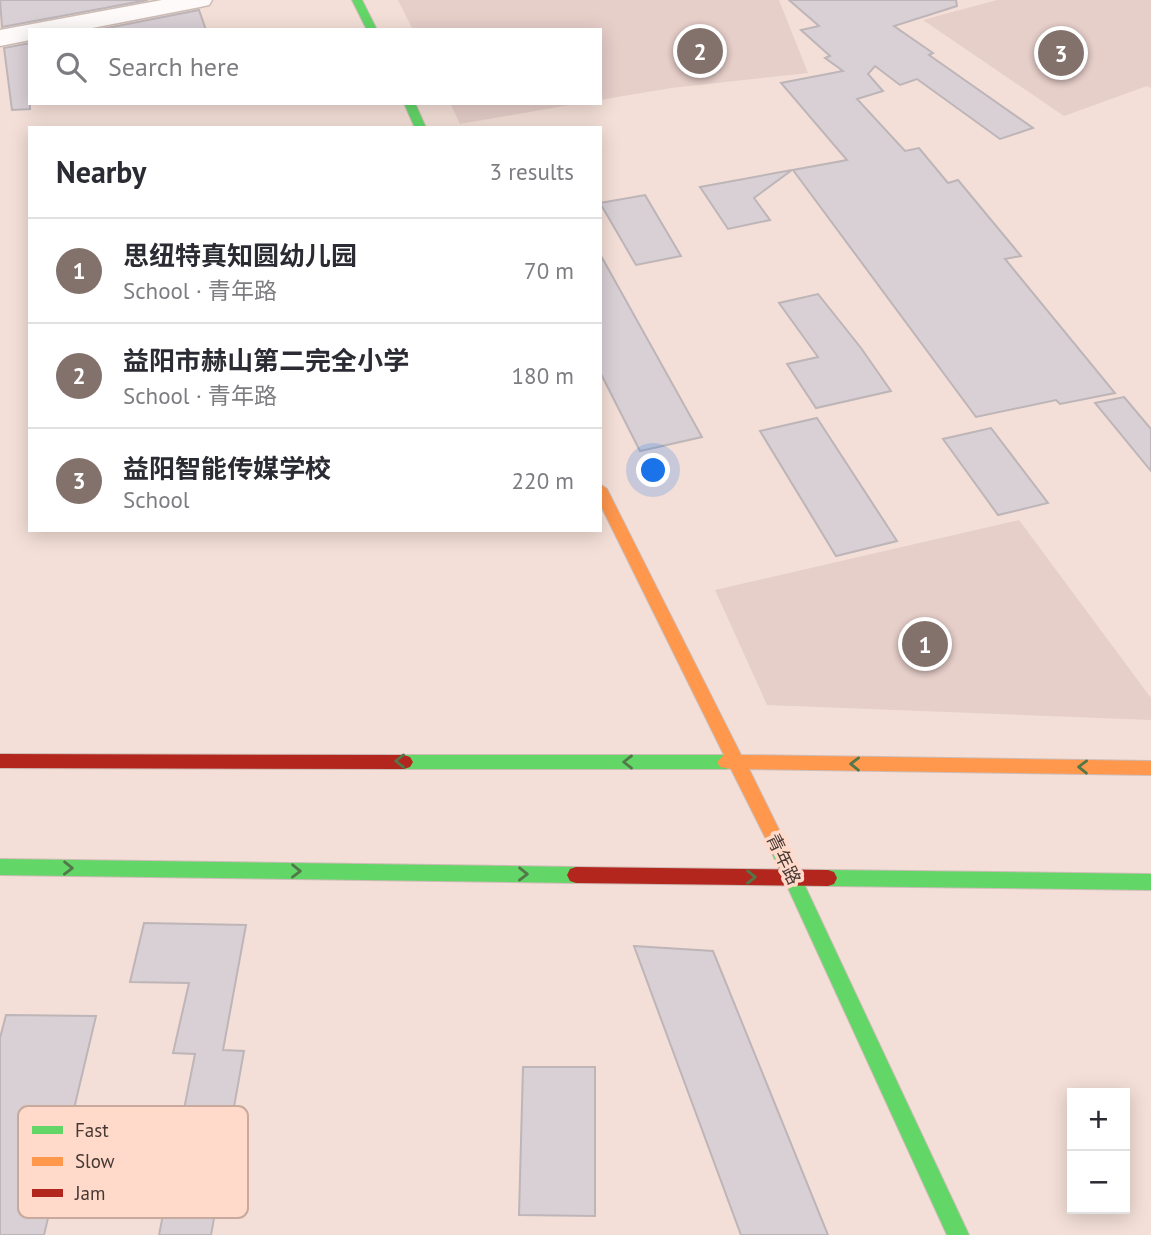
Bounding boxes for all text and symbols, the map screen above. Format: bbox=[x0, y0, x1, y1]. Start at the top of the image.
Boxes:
pin: 2 bbox=[677, 25, 723, 77]
pin: 3 bbox=[1038, 27, 1084, 79]
search box bbox=[28, 28, 602, 105]
icon: search bbox=[52, 48, 90, 86]
text: Search here bbox=[108, 50, 239, 83]
text: Nearby bbox=[56, 152, 146, 191]
text: 3 results bbox=[490, 157, 574, 186]
text: 思纽特真知圆幼儿园 bbox=[123, 239, 357, 272]
text: 1 bbox=[72, 256, 86, 285]
text: 70 m bbox=[524, 256, 574, 285]
text: School · 青年路 bbox=[123, 276, 277, 305]
text: 益阳市赫山第二完全小学 bbox=[123, 344, 409, 377]
text: 2 bbox=[72, 361, 86, 390]
text: 180 m bbox=[512, 361, 574, 390]
text: School · 青年路 bbox=[123, 381, 277, 410]
text: 益阳智能传媒学校 bbox=[123, 452, 331, 485]
your location bbox=[636, 453, 670, 487]
text: 3 bbox=[72, 466, 86, 495]
text: 220 m bbox=[512, 466, 574, 495]
text: School bbox=[123, 485, 190, 514]
pin: 1 bbox=[902, 618, 948, 670]
one-way arrow bbox=[395, 753, 405, 769]
one-way arrow bbox=[622, 754, 633, 770]
one-way arrow bbox=[850, 756, 860, 772]
one-way arrow bbox=[1077, 760, 1088, 775]
street label: 青年路 bbox=[762, 830, 806, 888]
one-way arrow bbox=[63, 860, 74, 876]
one-way arrow bbox=[291, 863, 301, 879]
one-way arrow bbox=[518, 866, 529, 882]
one-way arrow bbox=[745, 869, 756, 884]
map controls bbox=[1067, 1088, 1130, 1214]
button: + bbox=[1067, 1088, 1130, 1151]
legend bbox=[18, 1106, 248, 1218]
text: Fast bbox=[75, 1118, 109, 1142]
text: Slow bbox=[75, 1149, 115, 1173]
button: − bbox=[1067, 1151, 1130, 1214]
text: Jam bbox=[74, 1181, 105, 1205]

